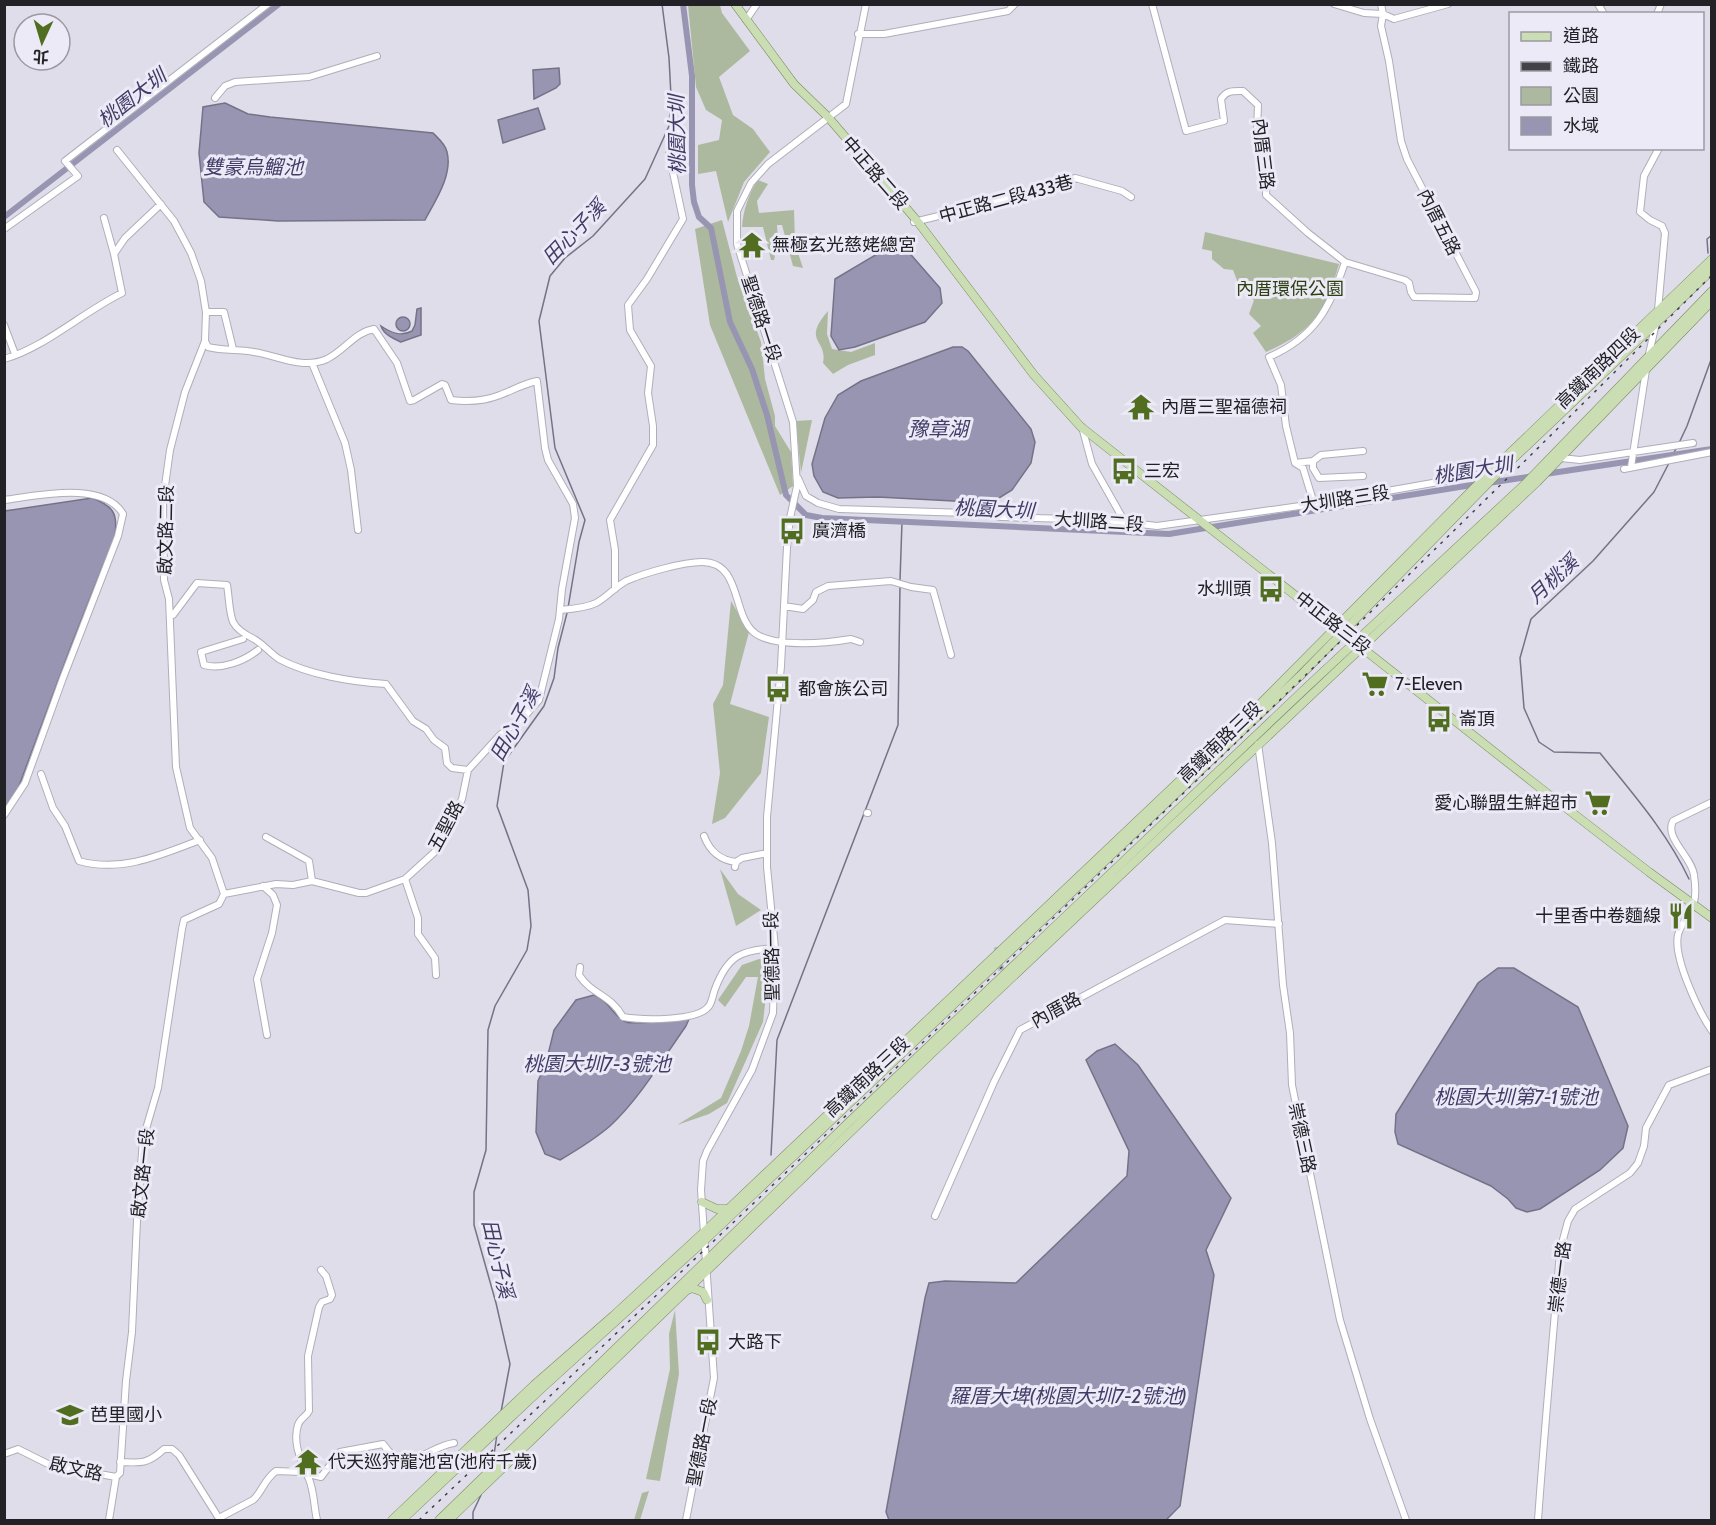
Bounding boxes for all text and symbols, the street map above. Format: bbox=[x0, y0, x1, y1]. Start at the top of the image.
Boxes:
north arrow bbox=[12, 12, 72, 72]
legend bbox=[1509, 12, 1704, 150]
text: 道路 bbox=[1563, 25, 1599, 47]
text: 北 bbox=[32, 46, 50, 67]
text: 鐵路 bbox=[1563, 55, 1599, 77]
water label: 桃園大圳 bbox=[93, 62, 173, 132]
text: 公園 bbox=[1563, 85, 1599, 107]
water label: 桃園大圳 bbox=[664, 92, 690, 175]
text: 水域 bbox=[1563, 115, 1599, 137]
street label: 內厝三路 bbox=[1248, 117, 1278, 191]
street label: 中正路二段 bbox=[837, 132, 913, 214]
water label: 雙豪烏鰡池 bbox=[203, 155, 305, 179]
street label: 中正路二段433巷 bbox=[937, 171, 1075, 227]
street label: 內厝五路 bbox=[1413, 185, 1465, 259]
water label: 田心子溪 bbox=[538, 193, 613, 269]
temple icon: 無極玄光慈姥總宮 bbox=[737, 230, 767, 260]
place label: 無極玄光慈姥總宮 bbox=[772, 234, 916, 256]
street label: 聖德路一段 bbox=[737, 273, 785, 365]
park label: 內厝環保公園 bbox=[1236, 278, 1344, 300]
street label: 高鐵南路四段 bbox=[1552, 323, 1644, 413]
temple icon: 內厝三聖福德祠 bbox=[1126, 392, 1156, 422]
place label: 內厝三聖福德祠 bbox=[1161, 396, 1287, 418]
water label: 豫章湖 bbox=[908, 417, 971, 441]
water label: 桃園大圳 bbox=[1432, 451, 1517, 488]
bus stop icon: 三宏 bbox=[1109, 456, 1139, 486]
place label: 三宏 bbox=[1144, 460, 1180, 482]
street label: 大圳路三段 bbox=[1299, 481, 1391, 517]
street label: 啟文路二段 bbox=[154, 485, 178, 575]
water label: 桃園大圳 bbox=[953, 495, 1038, 523]
street label: 大圳路二段 bbox=[1053, 508, 1145, 536]
bus stop icon: 廣濟橋 bbox=[777, 516, 807, 546]
place label: 廣濟橋 bbox=[812, 520, 866, 542]
water label: 月桃溪 bbox=[1523, 548, 1585, 608]
bus stop icon: 水圳頭 bbox=[1256, 574, 1286, 604]
place label: 水圳頭 bbox=[1197, 578, 1251, 600]
street label: 中正路三段 bbox=[1291, 587, 1375, 659]
supermarket icon: 7-Eleven bbox=[1360, 669, 1390, 699]
place label: 7-Eleven bbox=[1395, 673, 1463, 695]
bus stop icon: 都會族公司 bbox=[763, 674, 793, 704]
place label: 都會族公司 bbox=[798, 678, 888, 700]
water label: 田心子溪 bbox=[485, 681, 546, 765]
street label: 高鐵南路三段 bbox=[1174, 697, 1266, 787]
bus stop icon: 崙頂 bbox=[1424, 704, 1454, 734]
place label: 崙頂 bbox=[1459, 708, 1495, 730]
supermarket icon: 愛心聯盟生鮮超市 bbox=[1583, 788, 1613, 818]
place label: 愛心聯盟生鮮超市 bbox=[1434, 792, 1578, 814]
street label: 五聖路 bbox=[424, 797, 468, 855]
restaurant icon: 十里香中卷麵線 bbox=[1666, 901, 1696, 931]
place label: 十里香中卷麵線 bbox=[1535, 905, 1661, 927]
street label: 聖德路一段 bbox=[760, 911, 784, 1001]
street label: 內厝路 bbox=[1027, 987, 1085, 1033]
street label: 高鐵南路三段 bbox=[820, 1032, 914, 1122]
water label: 桃園大圳7-3號池 bbox=[523, 1052, 673, 1076]
water label: 桃園大圳第7-1號池 bbox=[1434, 1085, 1600, 1109]
street label: 崇德三路 bbox=[1284, 1100, 1320, 1176]
street label: 啟文路一段 bbox=[127, 1127, 159, 1219]
water label: 田心子溪 bbox=[477, 1217, 519, 1304]
street label: 崇德一路 bbox=[1545, 1240, 1575, 1314]
bus stop icon: 大路下 bbox=[693, 1327, 723, 1357]
place label: 大路下 bbox=[728, 1331, 782, 1353]
water label: 羅厝大埤(桃園大圳7-2號池) bbox=[949, 1384, 1187, 1408]
street label: 聖德路一段 bbox=[683, 1396, 721, 1488]
school or university icon: 芭里國小 bbox=[55, 1400, 85, 1430]
place label: 芭里國小 bbox=[90, 1404, 162, 1426]
temple icon: 代天巡狩龍池宮(池府千歲) bbox=[293, 1447, 323, 1477]
place label: 代天巡狩龍池宮(池府千歲) bbox=[328, 1451, 537, 1473]
street label: 啟文路 bbox=[47, 1453, 105, 1485]

